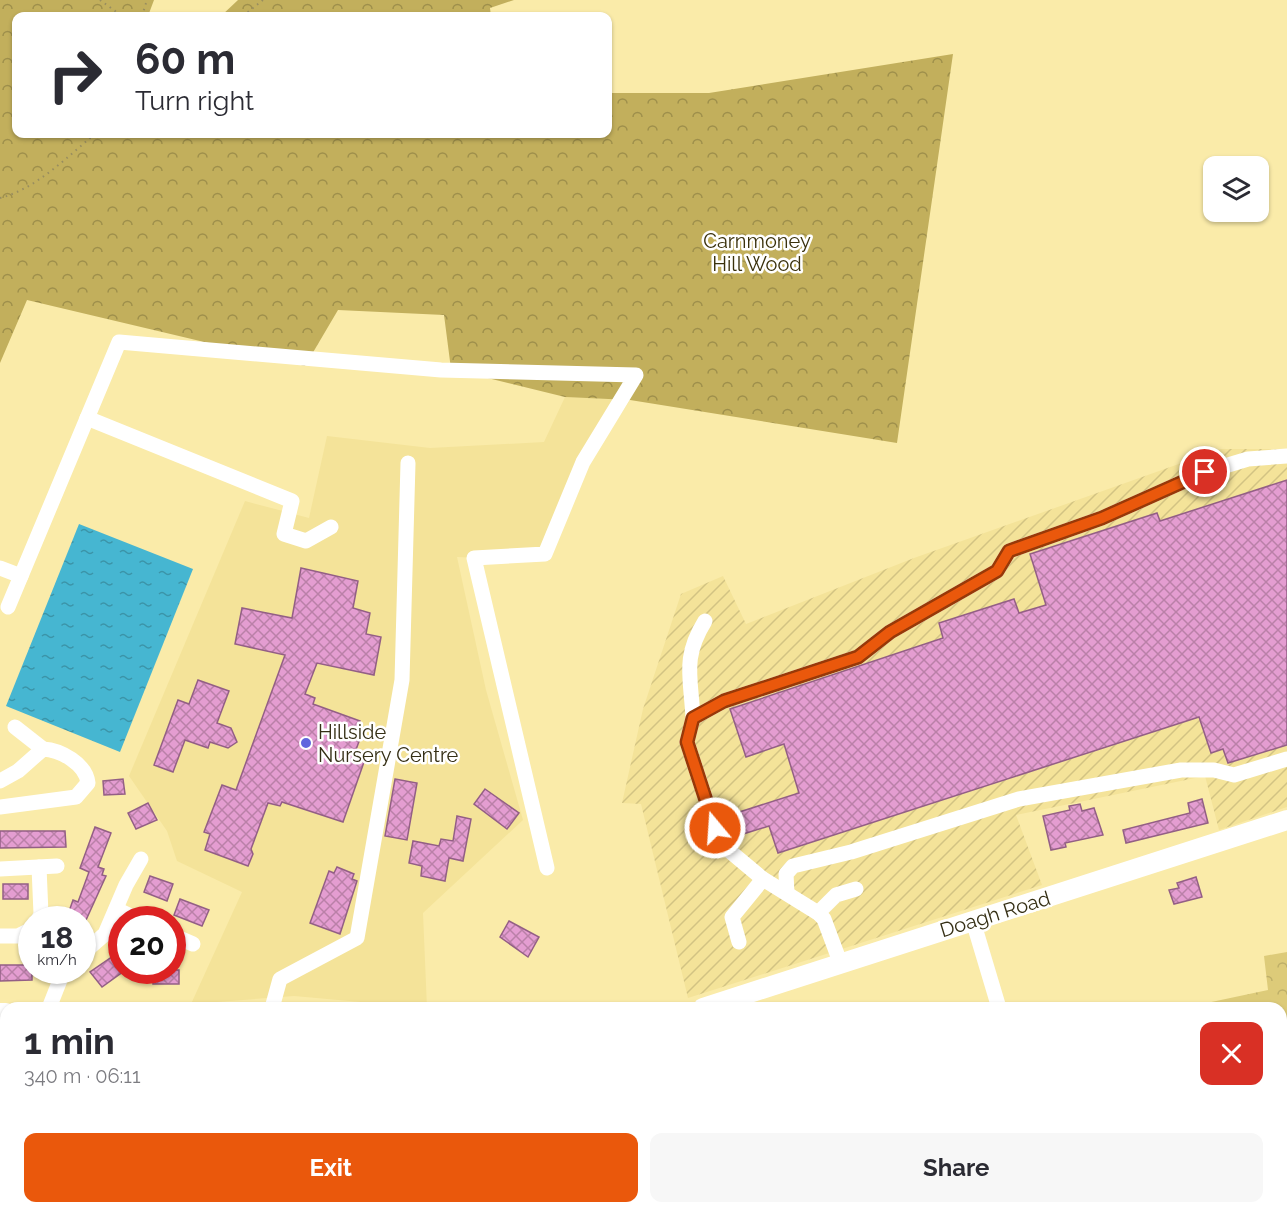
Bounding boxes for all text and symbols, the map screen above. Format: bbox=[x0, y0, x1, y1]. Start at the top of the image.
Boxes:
text: 60 m bbox=[135, 35, 235, 84]
icon: right bbox=[36, 36, 114, 114]
text: Turn right bbox=[135, 85, 254, 116]
map controls bbox=[1203, 156, 1269, 222]
button: layers bbox=[1203, 156, 1269, 222]
park label: Carnmoney Hill Wood bbox=[703, 229, 811, 276]
pin bbox=[1179, 446, 1230, 497]
icon: arrive bbox=[1188, 455, 1221, 488]
place label: Hillside Nursery Centre bbox=[318, 720, 459, 767]
marker: Hillside Nursery Centre bbox=[299, 736, 313, 750]
position arrow bbox=[683, 796, 747, 860]
street label: Doagh Road bbox=[937, 886, 1053, 942]
speed limit sign: 20 bbox=[108, 906, 186, 984]
text: 18 bbox=[41, 920, 73, 955]
text: km/h bbox=[37, 951, 77, 969]
text: 1 min bbox=[24, 1020, 115, 1062]
button: close bbox=[1200, 1022, 1263, 1085]
text: 340 m · 06:11 bbox=[24, 1064, 140, 1088]
button: Exit bbox=[24, 1133, 638, 1202]
button: Share bbox=[650, 1133, 1263, 1202]

